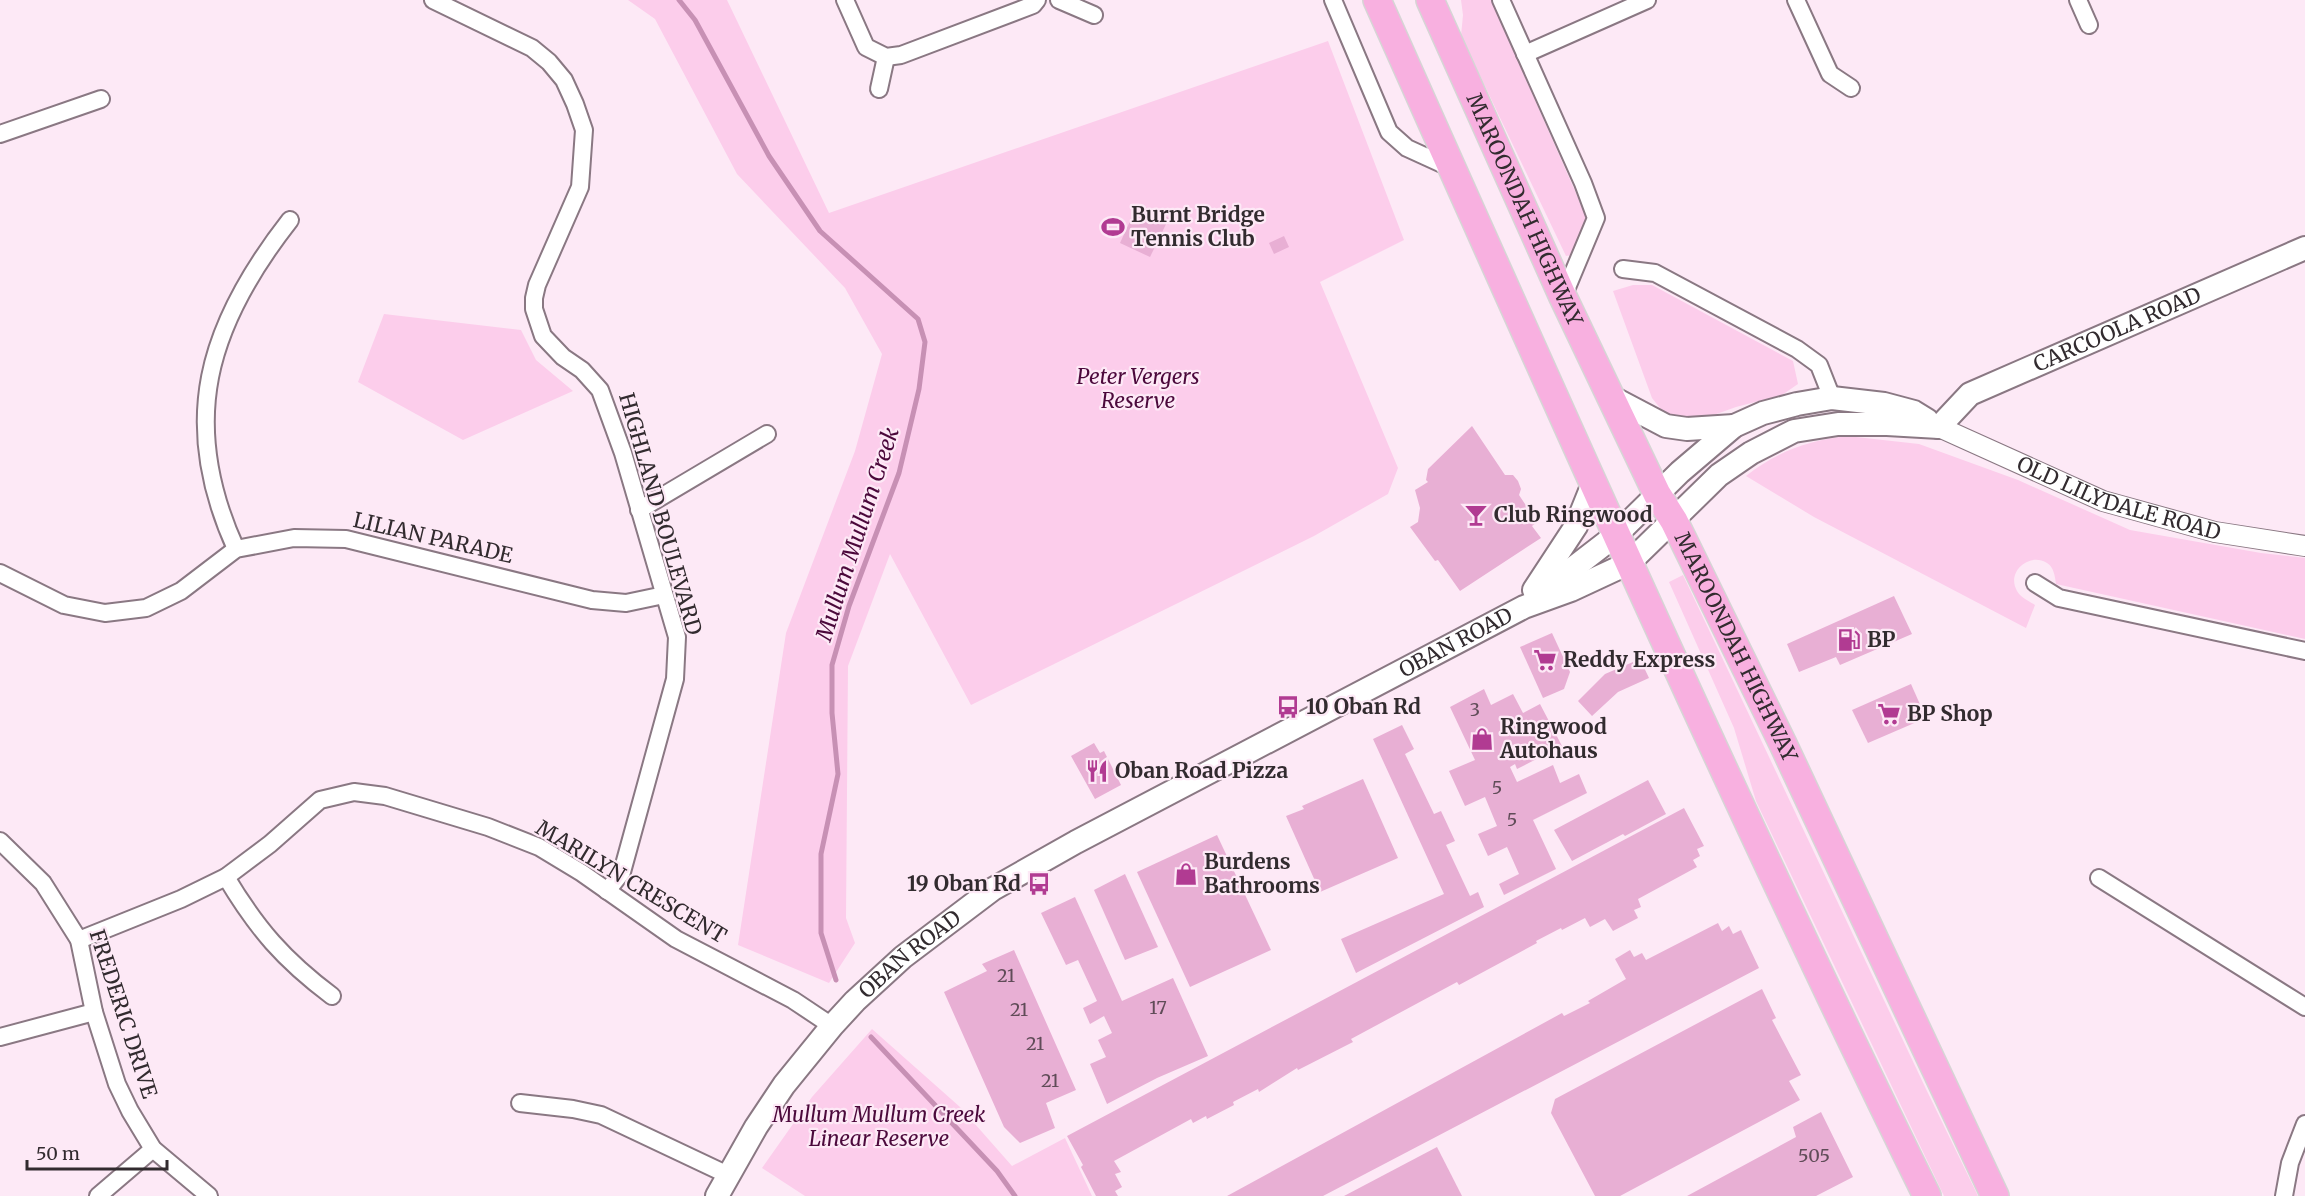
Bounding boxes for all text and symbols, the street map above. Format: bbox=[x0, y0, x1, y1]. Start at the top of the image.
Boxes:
street label: MAROONDAH HIGHWAY bbox=[1461, 89, 1589, 331]
place label: Burnt Bridge Tennis Club bbox=[1131, 201, 1265, 252]
sports icon: Burnt Bridge Tennis Club bbox=[1100, 214, 1126, 240]
street label: CARCOOLA ROAD bbox=[2029, 281, 2205, 378]
park label: Peter Vergers Reserve bbox=[1077, 363, 1200, 414]
street label: HIGHLAND BOULEVARD bbox=[613, 390, 708, 638]
water label: Mullum Mullum Creek bbox=[809, 424, 905, 645]
street label: OLD LILYDALE ROAD bbox=[2013, 450, 2224, 546]
place label: Club Ringwood bbox=[1494, 501, 1653, 528]
bar icon: Club Ringwood bbox=[1463, 502, 1489, 528]
street label: LILIAN PARADE bbox=[351, 506, 516, 569]
street label: MAROONDAH HIGHWAY bbox=[1669, 528, 1804, 767]
street label: OBAN ROAD bbox=[1394, 601, 1517, 683]
place label: BP bbox=[1867, 626, 1895, 653]
fuel station icon: BP bbox=[1836, 627, 1862, 653]
place label: Reddy Express bbox=[1563, 646, 1716, 673]
supermarket icon: Reddy Express bbox=[1532, 647, 1558, 673]
place label: 10 Oban Rd bbox=[1306, 693, 1421, 720]
bus stop icon: 10 Oban Rd bbox=[1275, 694, 1301, 720]
house number: 3 bbox=[1470, 698, 1480, 721]
place label: BP Shop bbox=[1907, 700, 1993, 727]
supermarket icon: BP Shop bbox=[1876, 701, 1902, 727]
place label: Ringwood Autohaus bbox=[1499, 713, 1607, 764]
shop icon: Ringwood Autohaus bbox=[1469, 726, 1495, 752]
place label: Oban Road Pizza bbox=[1115, 757, 1288, 784]
restaurant icon: Oban Road Pizza bbox=[1084, 758, 1110, 784]
house number: 5 bbox=[1492, 776, 1502, 799]
house number: 5 bbox=[1507, 808, 1517, 831]
street label: MARILYN CRESCENT bbox=[531, 814, 732, 949]
place label: Burdens Bathrooms bbox=[1204, 848, 1320, 899]
shop icon: Burdens Bathrooms bbox=[1173, 861, 1199, 887]
place label: 19 Oban Rd bbox=[907, 870, 1021, 897]
bus stop icon: 19 Oban Rd bbox=[1026, 871, 1052, 897]
street label: OBAN ROAD bbox=[853, 904, 966, 1004]
street label: FREDERIC DRIVE bbox=[83, 926, 164, 1102]
house number: 21 bbox=[997, 964, 1015, 987]
house number: 17 bbox=[1149, 996, 1167, 1019]
house number: 21 bbox=[1010, 998, 1028, 1021]
house number: 21 bbox=[1026, 1032, 1044, 1055]
house number: 21 bbox=[1041, 1069, 1059, 1092]
park label: Mullum Mullum Creek Linear Reserve bbox=[772, 1101, 986, 1152]
scale bar bbox=[27, 1133, 166, 1171]
text: 50 m bbox=[36, 1142, 80, 1165]
house number: 505 bbox=[1798, 1144, 1830, 1167]

